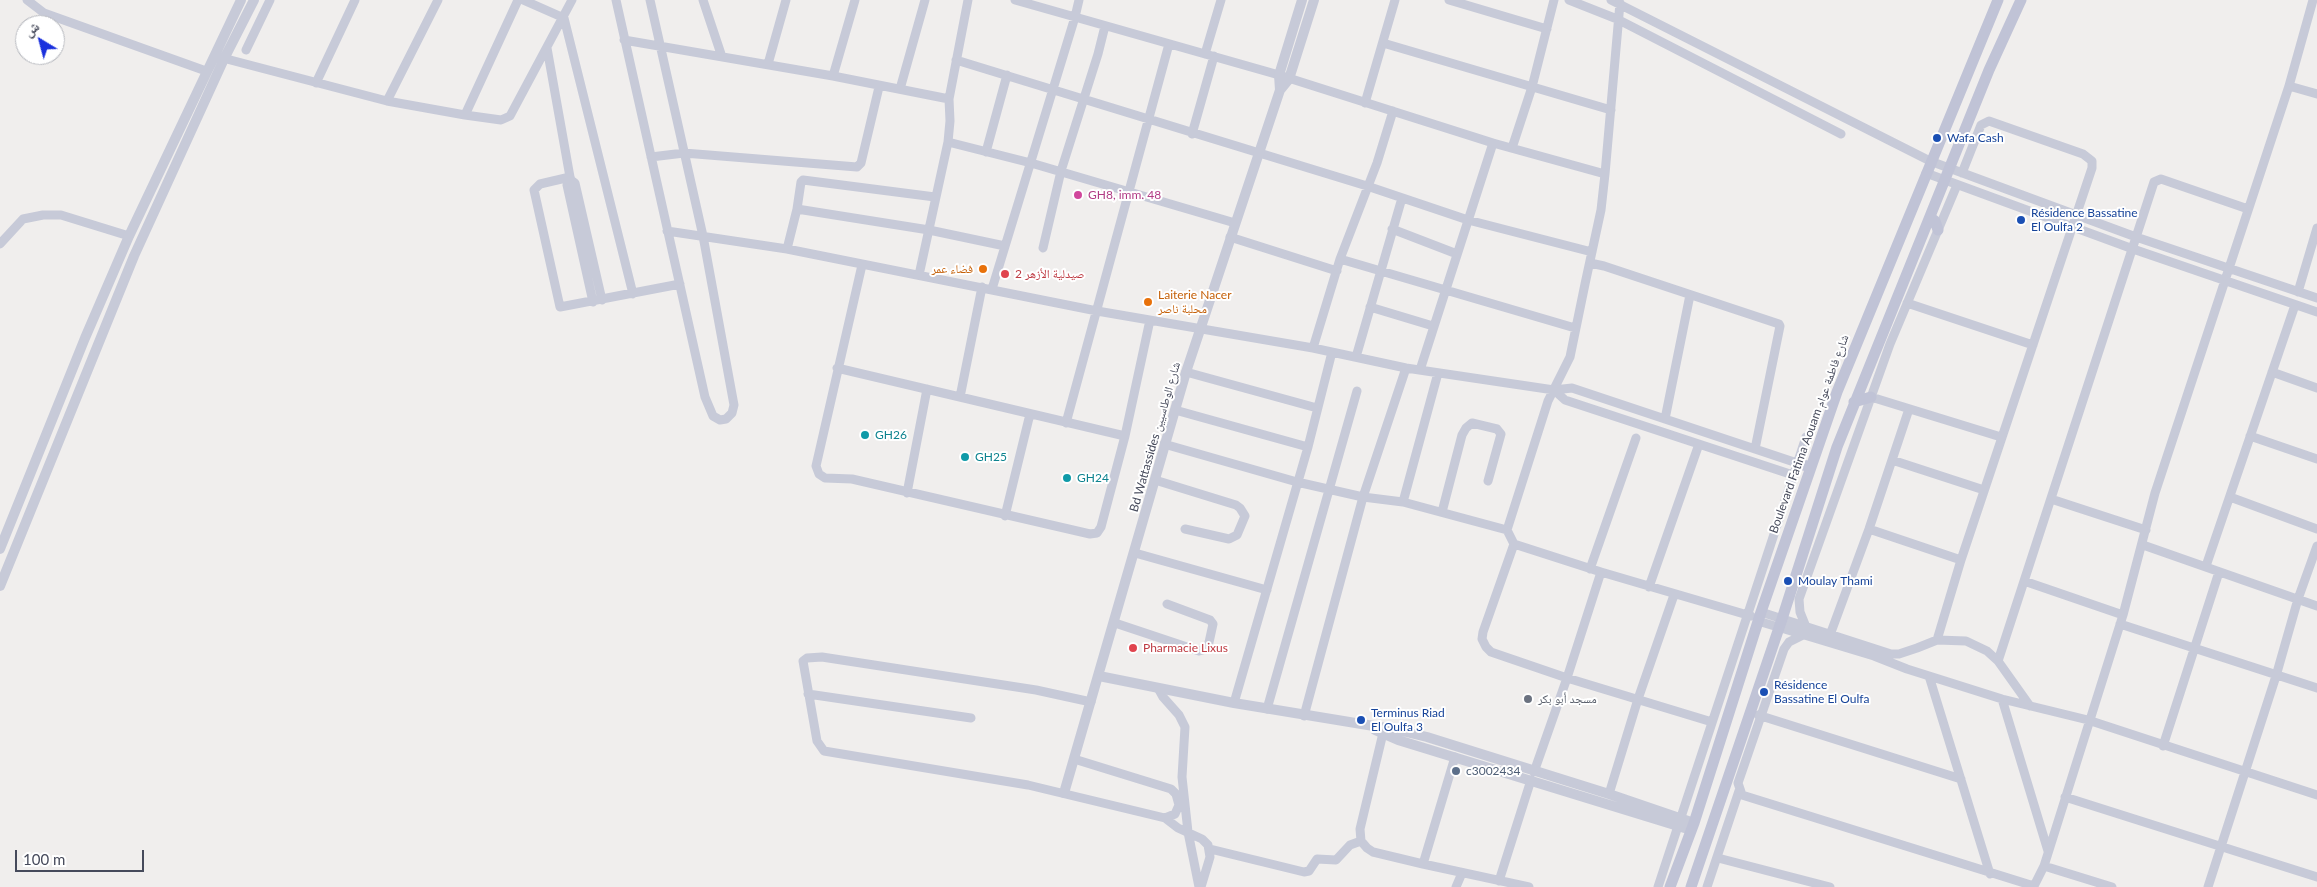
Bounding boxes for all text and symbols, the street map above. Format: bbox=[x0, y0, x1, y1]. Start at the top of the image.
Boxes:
north arrow bbox=[15, 15, 65, 65]
text: ش bbox=[20, 17, 42, 40]
place label: Wafa Cash bbox=[1947, 131, 2004, 145]
marker: Wafa Cash bbox=[1931, 132, 1943, 144]
place label: GH8, imm. 48 bbox=[1088, 188, 1161, 202]
marker: GH8, imm. 48 bbox=[1072, 189, 1084, 201]
place label: Résidence Bassatine El Oulfa 2 bbox=[2031, 206, 2138, 234]
marker: Résidence Bassatine El Oulfa 2 bbox=[2015, 214, 2027, 226]
place label: فضاء عمر bbox=[931, 262, 973, 276]
marker: فضاء عمر bbox=[977, 263, 989, 275]
place label: صيدلية الأزهر 2 bbox=[1015, 267, 1084, 281]
marker: صيدلية الأزهر 2 bbox=[999, 268, 1011, 280]
place label: Laiterie Nacer محلبة ناصر bbox=[1158, 288, 1232, 316]
marker: Laiterie Nacer محلبة ناصر bbox=[1142, 296, 1154, 308]
street label: Boulevard Fatima Aouam شارع فاطمة عوام bbox=[1766, 333, 1852, 535]
street label: Bd Wattassides شارع الوطاسيين bbox=[1127, 360, 1183, 514]
place label: GH26 bbox=[875, 428, 907, 442]
marker: GH26 bbox=[859, 429, 871, 441]
place label: GH25 bbox=[975, 450, 1007, 464]
marker: GH25 bbox=[959, 451, 971, 463]
place label: GH24 bbox=[1077, 471, 1109, 485]
marker: GH24 bbox=[1061, 472, 1073, 484]
place label: Moulay Thami bbox=[1798, 574, 1873, 588]
marker: Moulay Thami bbox=[1782, 575, 1794, 587]
place label: Pharmacie Lixus bbox=[1143, 641, 1228, 655]
marker: Pharmacie Lixus bbox=[1127, 642, 1139, 654]
place label: Résidence Bassatine El Oulfa bbox=[1774, 678, 1869, 706]
marker: Résidence Bassatine El Oulfa bbox=[1758, 686, 1770, 698]
place label: مسجد أبو بكر bbox=[1538, 692, 1597, 706]
marker: مسجد أبو بكر bbox=[1522, 693, 1534, 705]
place label: Terminus Riad El Oulfa 3 bbox=[1371, 706, 1445, 734]
marker: Terminus Riad El Oulfa 3 bbox=[1355, 714, 1367, 726]
place label: c3002434 bbox=[1466, 764, 1520, 778]
marker: c3002434 bbox=[1450, 765, 1462, 777]
scale bar bbox=[18, 840, 146, 872]
text: 100 m bbox=[23, 850, 65, 868]

